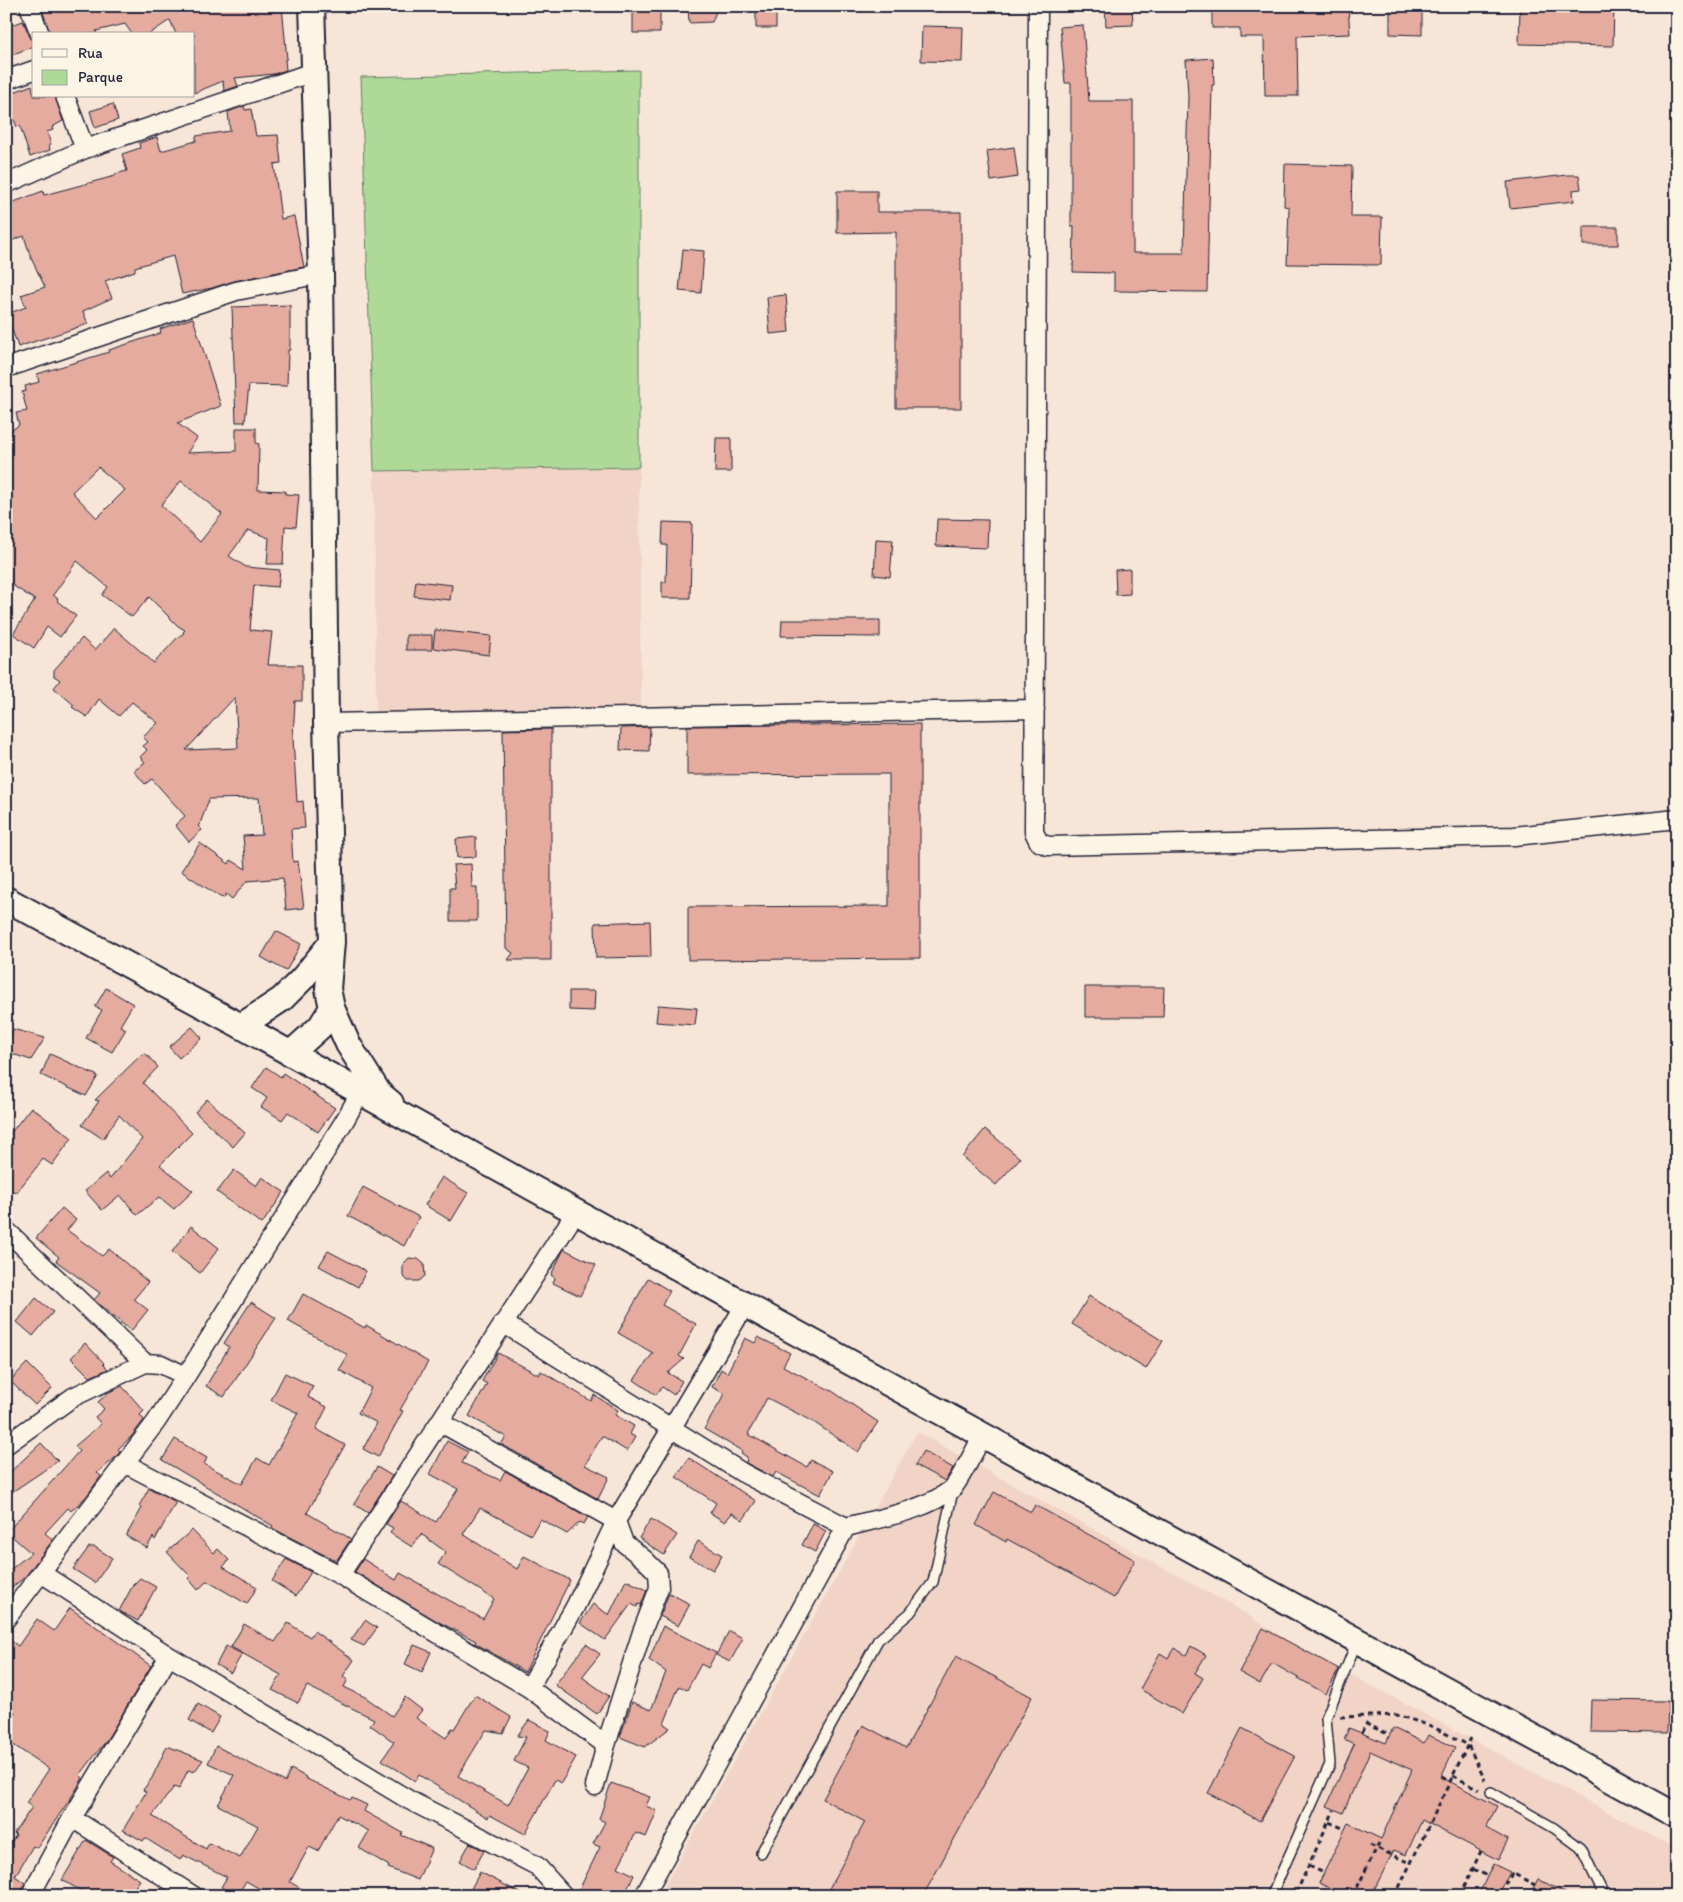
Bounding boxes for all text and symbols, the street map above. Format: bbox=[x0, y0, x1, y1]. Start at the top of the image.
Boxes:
legend bbox=[32, 32, 195, 98]
text: Rua bbox=[78, 44, 103, 62]
text: Parque bbox=[78, 68, 123, 86]

